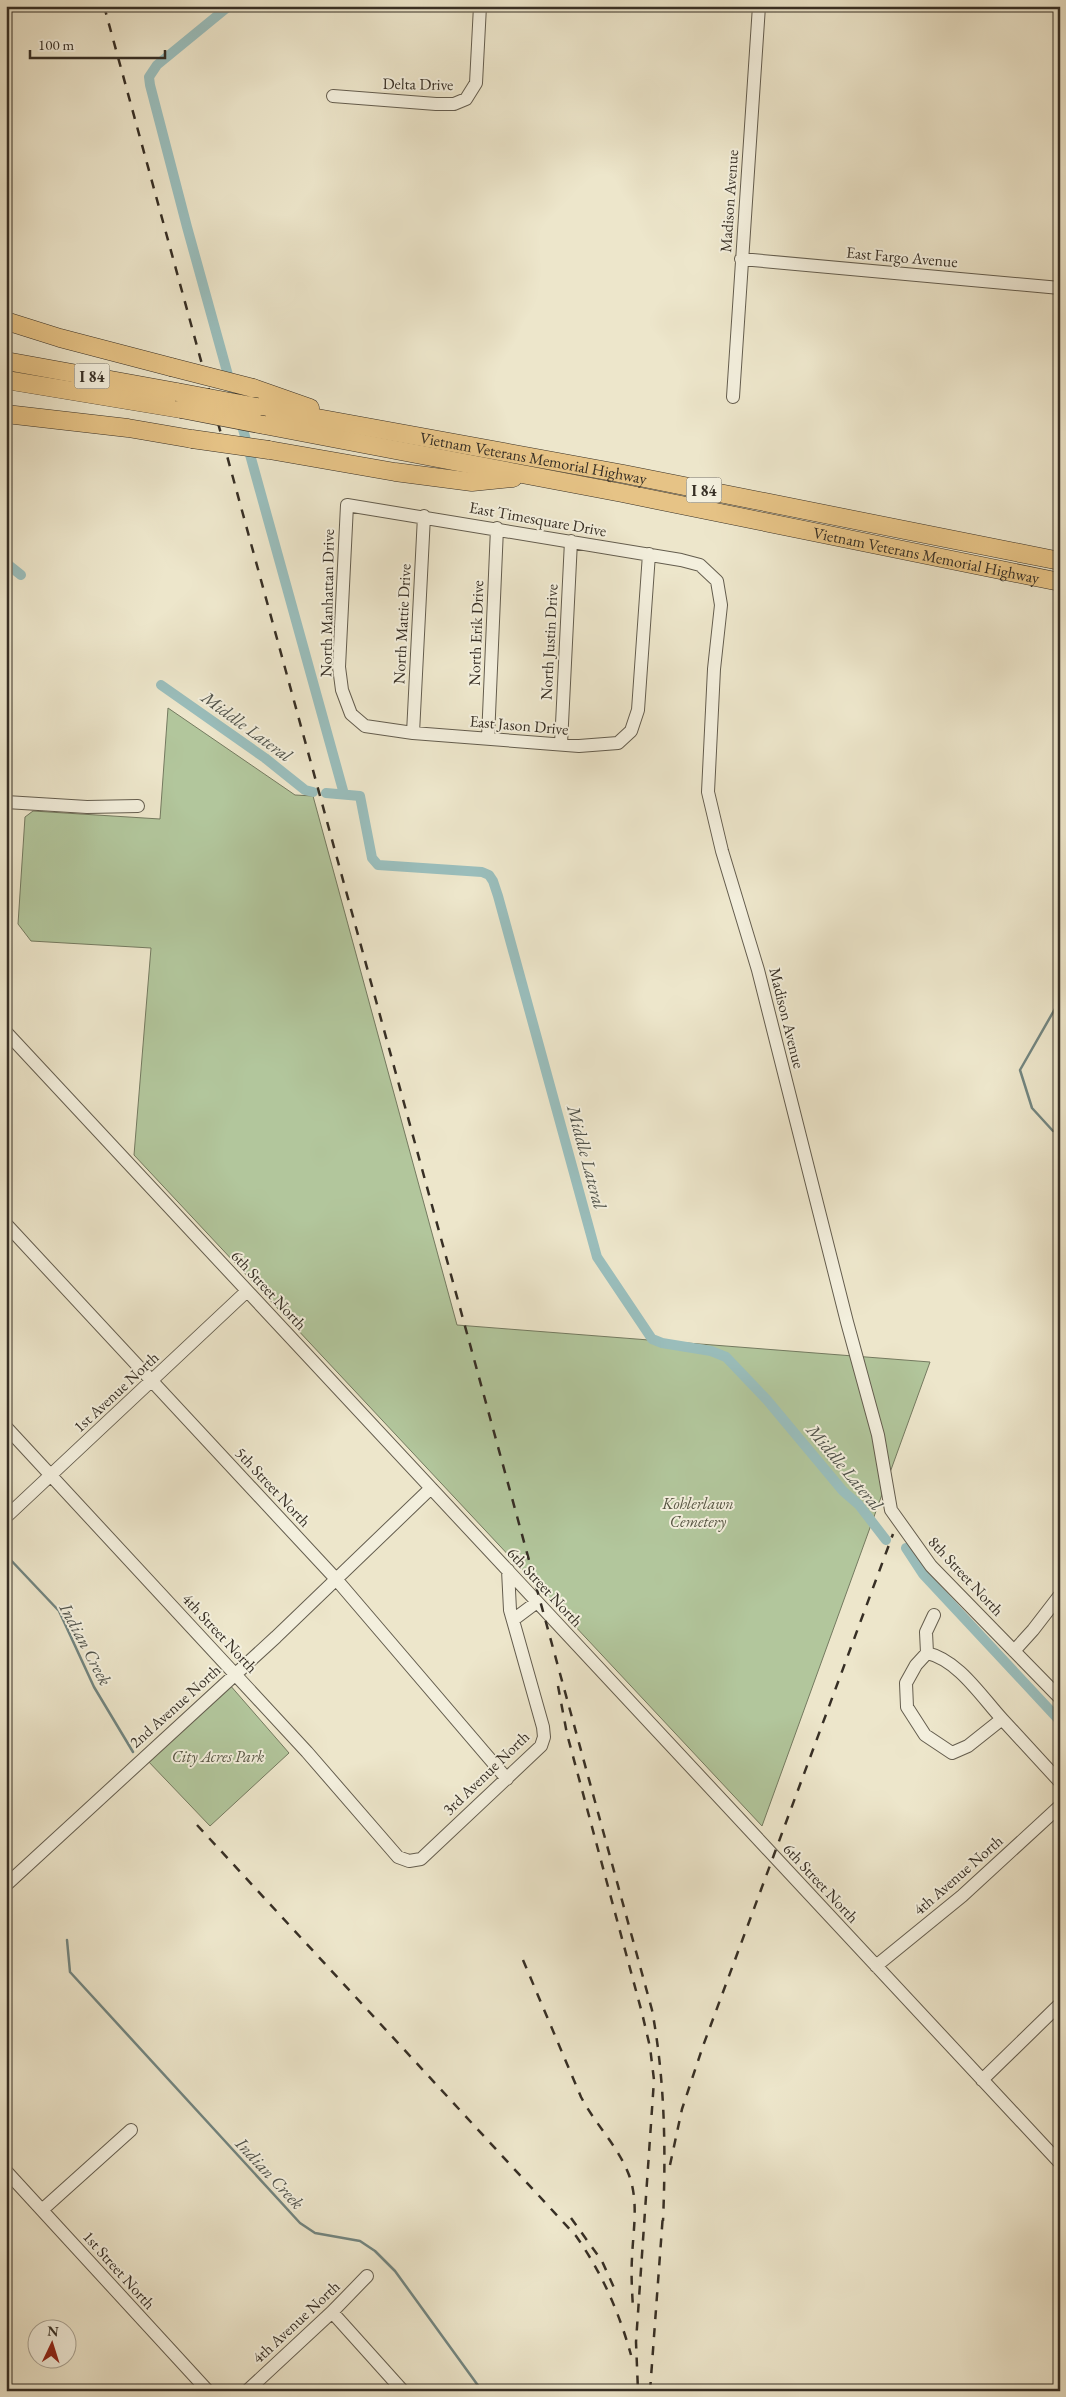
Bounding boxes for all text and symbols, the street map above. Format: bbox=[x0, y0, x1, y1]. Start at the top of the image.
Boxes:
scale bar bbox=[30, 28, 165, 60]
text: 100 m bbox=[38, 35, 75, 54]
street label: Delta Drive bbox=[382, 73, 454, 95]
street label: Madison Avenue bbox=[715, 149, 743, 253]
street label: East Fargo Avenue bbox=[845, 242, 959, 272]
road number: I 84 bbox=[74, 364, 110, 388]
street label: Vietnam Veterans Memorial Highway bbox=[418, 426, 650, 489]
road number: I 84 bbox=[686, 478, 722, 502]
street label: East Timesquare Drive bbox=[468, 497, 608, 541]
street label: Vietnam Veterans Memorial Highway bbox=[811, 522, 1042, 588]
street label: North Manhattan Drive bbox=[315, 529, 339, 677]
street label: North Mattie Drive bbox=[388, 563, 416, 685]
street label: North Erik Drive bbox=[464, 580, 488, 686]
street label: North Justin Drive bbox=[535, 583, 563, 701]
water label: Middle Lateral bbox=[196, 685, 297, 767]
street label: East Jason Drive bbox=[469, 710, 569, 740]
street label: Madison Avenue bbox=[764, 965, 810, 1071]
water label: Middle Lateral bbox=[562, 1102, 612, 1212]
street label: 6th Street North bbox=[227, 1246, 311, 1334]
street label: 1st Avenue North bbox=[69, 1347, 163, 1437]
water label: Middle Lateral bbox=[801, 1418, 889, 1516]
street label: 5th Street North bbox=[231, 1443, 315, 1531]
park label: Kohlerlawn Cemetery bbox=[661, 1493, 734, 1532]
street label: 8th Street North bbox=[924, 1532, 1008, 1620]
street label: 6th Street North bbox=[503, 1543, 587, 1631]
street label: 4th Street North bbox=[178, 1589, 262, 1677]
water label: Indian Creek bbox=[54, 1598, 117, 1689]
street label: 2nd Avenue North bbox=[125, 1659, 225, 1753]
street label: 3rd Avenue North bbox=[438, 1726, 534, 1820]
park label: City Acres Park bbox=[172, 1746, 265, 1767]
street label: 4th Avenue North bbox=[909, 1830, 1007, 1920]
street label: 6th Street North bbox=[779, 1839, 863, 1927]
water label: Indian Creek bbox=[230, 2131, 309, 2214]
street label: 1st Street North bbox=[78, 2226, 160, 2314]
street label: 4th Avenue North bbox=[248, 2276, 344, 2368]
north arrow bbox=[28, 2320, 78, 2370]
text: N bbox=[47, 2322, 60, 2340]

